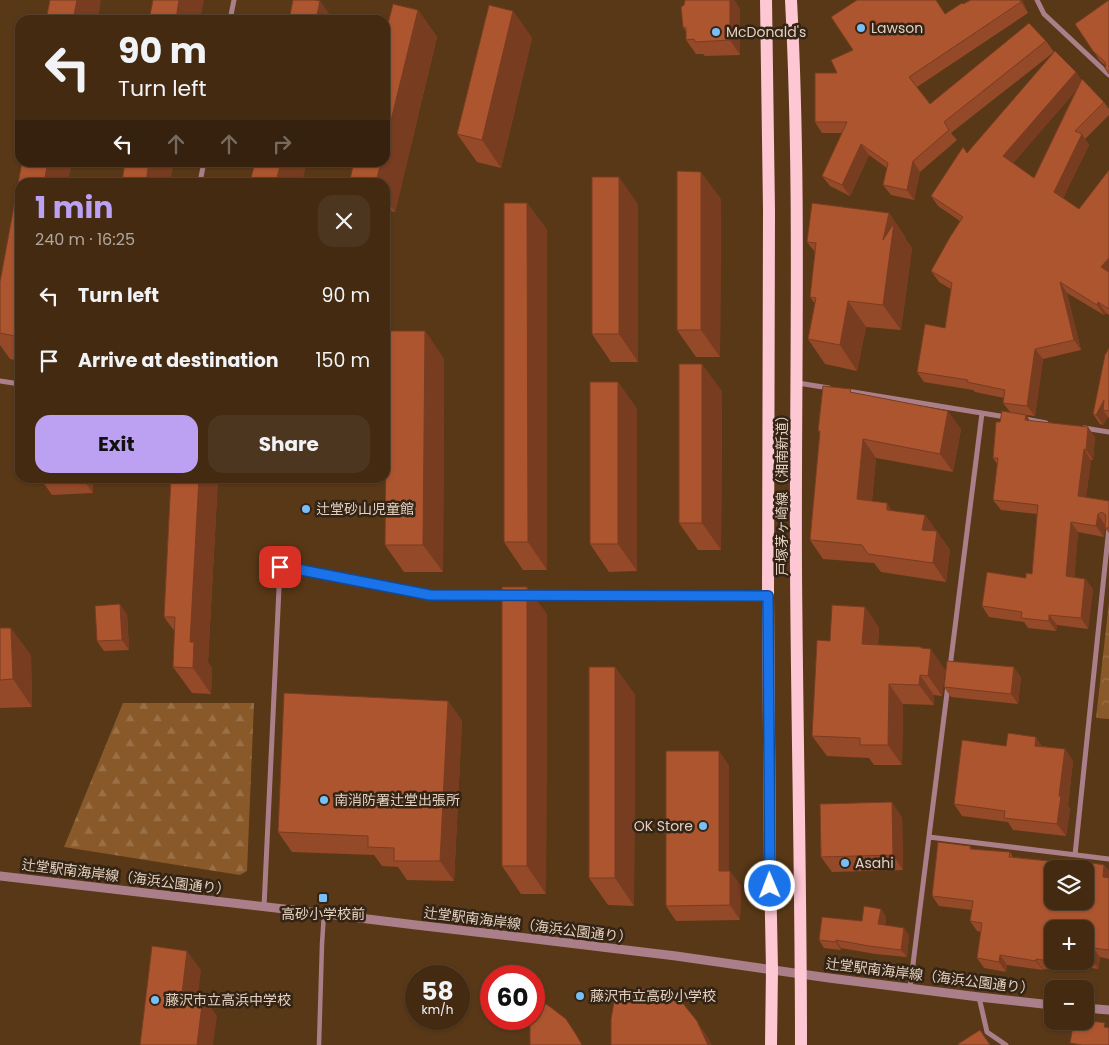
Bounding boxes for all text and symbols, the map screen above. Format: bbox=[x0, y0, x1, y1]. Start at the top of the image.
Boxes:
place label: Lawson bbox=[871, 18, 923, 38]
place label: McDonald's bbox=[726, 22, 806, 42]
marker: Lawson bbox=[855, 22, 867, 34]
text: 90 m bbox=[118, 26, 207, 75]
marker: McDonald's bbox=[710, 26, 722, 38]
icon: left bbox=[35, 35, 100, 100]
text: Turn left bbox=[118, 73, 206, 104]
icon: left bbox=[109, 130, 137, 158]
icon: ahead bbox=[162, 130, 190, 158]
icon: ahead bbox=[215, 130, 243, 158]
icon: right bbox=[268, 130, 296, 158]
text: 1 min bbox=[35, 186, 113, 229]
button: close bbox=[318, 195, 370, 247]
text: 240 m · 16:25 bbox=[35, 228, 135, 251]
icon: left bbox=[35, 282, 63, 310]
text: Turn left bbox=[78, 282, 159, 309]
text: 90 m bbox=[321, 282, 370, 309]
icon: arrive bbox=[35, 347, 63, 375]
text: Arrive at destination bbox=[78, 347, 279, 374]
text: 150 m bbox=[315, 347, 370, 374]
street label: 戸塚茅ヶ崎線（湘南新道） bbox=[772, 408, 792, 576]
button: Exit bbox=[35, 415, 198, 473]
button: Share bbox=[208, 415, 370, 473]
place label: 辻堂砂山児童館 bbox=[316, 499, 414, 519]
marker: 辻堂砂山児童館 bbox=[300, 503, 312, 515]
pin bbox=[259, 546, 301, 588]
icon: arrive bbox=[266, 553, 294, 581]
place label: 南消防署辻堂出張所 bbox=[334, 790, 460, 810]
marker: 南消防署辻堂出張所 bbox=[318, 794, 330, 806]
place label: OK Store bbox=[634, 816, 693, 836]
marker: OK Store bbox=[697, 820, 709, 832]
place label: Asahi bbox=[855, 853, 894, 873]
street label: 辻堂駅南海岸線（海浜公園通り） bbox=[21, 854, 231, 900]
marker: Asahi bbox=[839, 857, 851, 869]
position arrow bbox=[743, 859, 795, 911]
map controls bbox=[1044, 860, 1094, 1030]
button: layers bbox=[1044, 860, 1094, 910]
marker: 高砂小学校前 bbox=[317, 892, 329, 904]
street label: 辻堂駅南海岸線（海浜公園通り） bbox=[423, 902, 633, 948]
place label: 高砂小学校前 bbox=[281, 904, 365, 924]
button: + bbox=[1044, 920, 1094, 970]
street label: 辻堂駅南海岸線（海浜公園通り） bbox=[825, 953, 1035, 999]
speed limit sign: 60 bbox=[480, 965, 545, 1030]
text: 58 bbox=[421, 974, 454, 1009]
button: − bbox=[1044, 980, 1094, 1030]
place label: 藤沢市立高砂小学校 bbox=[590, 986, 716, 1006]
place label: 藤沢市立高浜中学校 bbox=[165, 990, 291, 1010]
marker: 藤沢市立高砂小学校 bbox=[574, 990, 586, 1002]
marker: 藤沢市立高浜中学校 bbox=[149, 994, 161, 1006]
text: km/h bbox=[422, 1001, 453, 1018]

